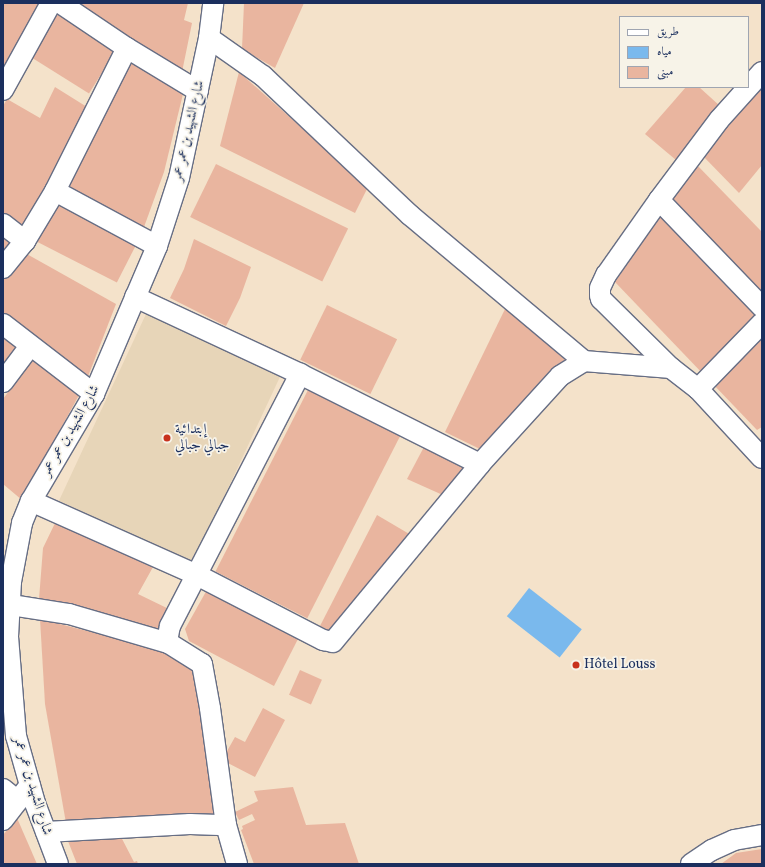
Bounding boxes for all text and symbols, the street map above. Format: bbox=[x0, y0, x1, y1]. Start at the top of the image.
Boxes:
legend bbox=[619, 16, 749, 88]
text: طريق bbox=[657, 24, 679, 40]
text: مياه bbox=[657, 44, 672, 60]
text: مبنى bbox=[657, 64, 673, 80]
street label: شارع الشهيد بن عمر عمر bbox=[169, 79, 209, 183]
street label: شارع الشهيد بن عمر عمر bbox=[38, 382, 104, 480]
place label: إبتدائية جبالي جبالي bbox=[175, 422, 229, 454]
marker: إبتدائية جبالي جبالي bbox=[162, 433, 172, 443]
place label: Hôtel Louss bbox=[584, 657, 656, 673]
marker: Hôtel Louss bbox=[571, 660, 581, 670]
street label: شارع الشهيد بن عمر عمر bbox=[9, 734, 55, 838]

